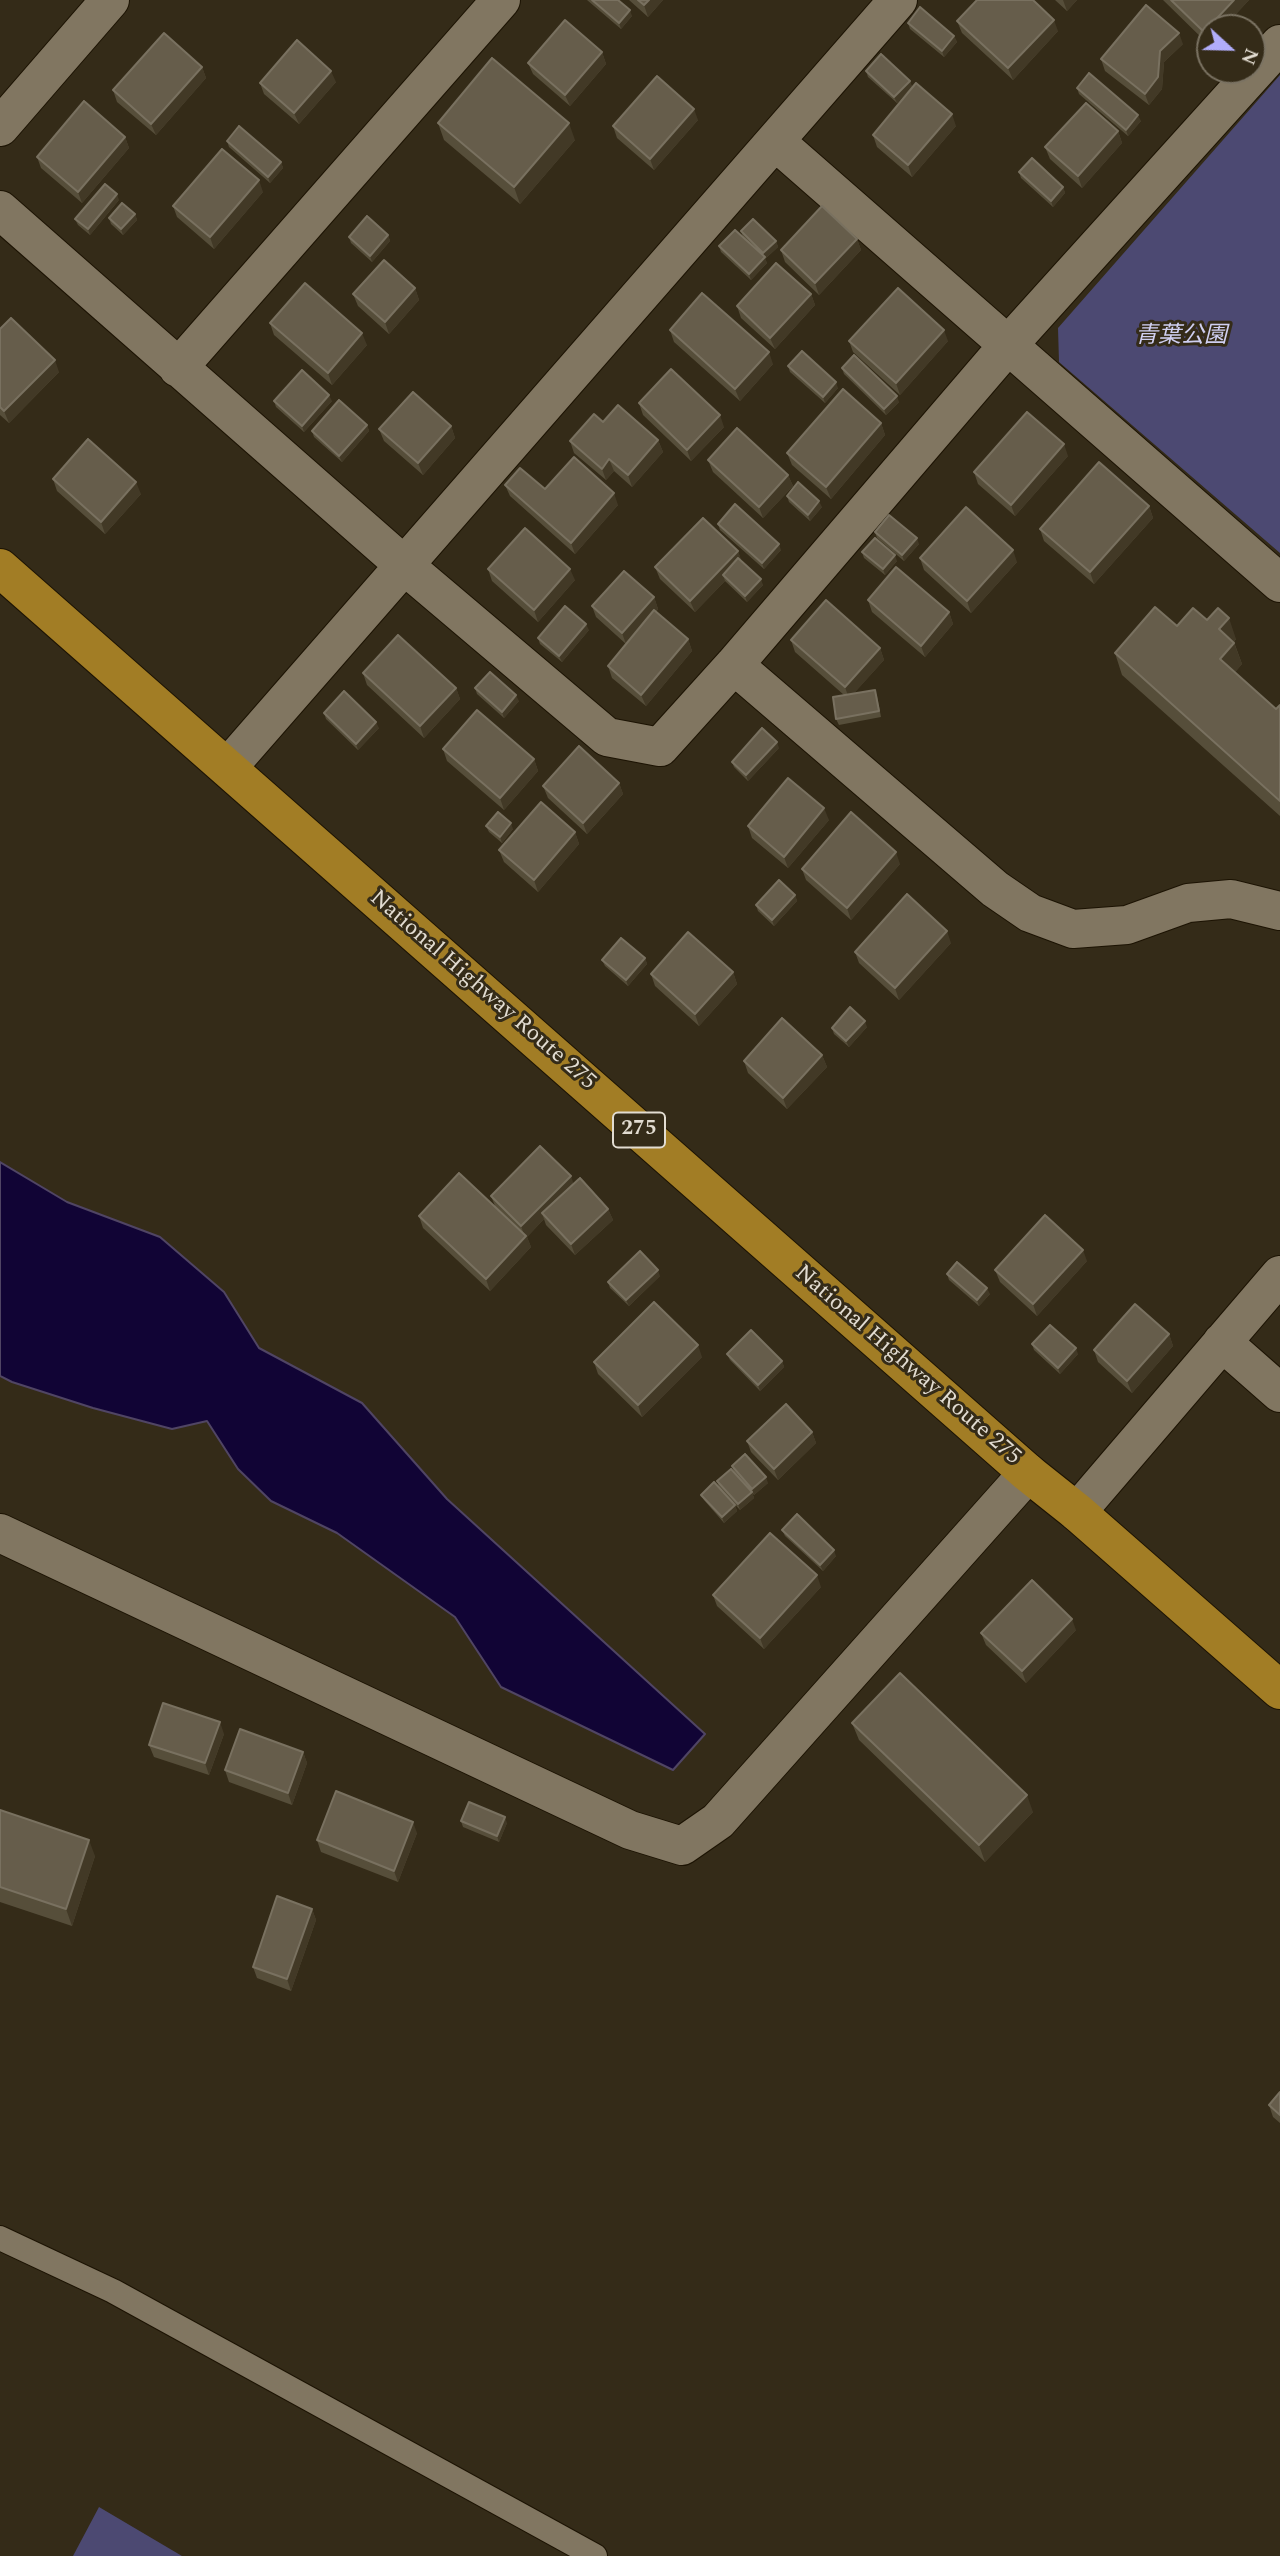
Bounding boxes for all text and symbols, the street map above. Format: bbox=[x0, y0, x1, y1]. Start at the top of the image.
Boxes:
north arrow bbox=[1196, 14, 1266, 84]
text: N bbox=[1233, 44, 1265, 69]
park label: 青葉公園 bbox=[1135, 323, 1227, 351]
street label: National Highway Route 275 bbox=[363, 885, 601, 1097]
road number: 275 bbox=[613, 1112, 665, 1148]
street label: National Highway Route 275 bbox=[788, 1260, 1026, 1472]

